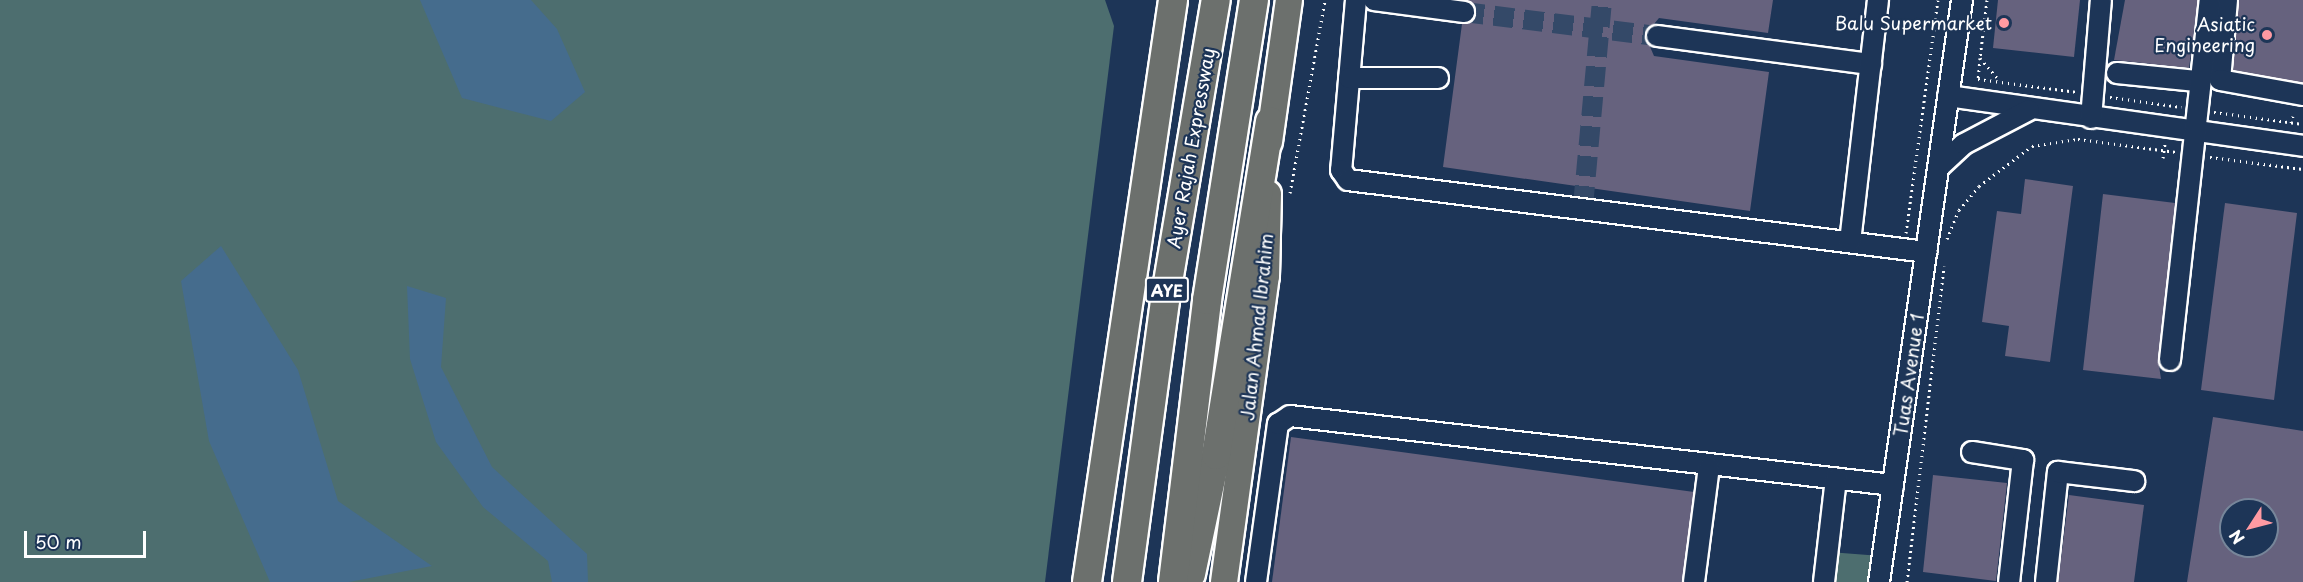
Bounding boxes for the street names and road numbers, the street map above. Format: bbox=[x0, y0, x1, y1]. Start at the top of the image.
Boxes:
street label: Ayer Rajah Expressway bbox=[1163, 46, 1219, 250]
street label: Jalan Ahmad Ibrahim bbox=[1236, 232, 1278, 422]
road number: AYE bbox=[1144, 277, 1190, 303]
street label: Tuas Avenue 1 bbox=[1890, 313, 1928, 437]

